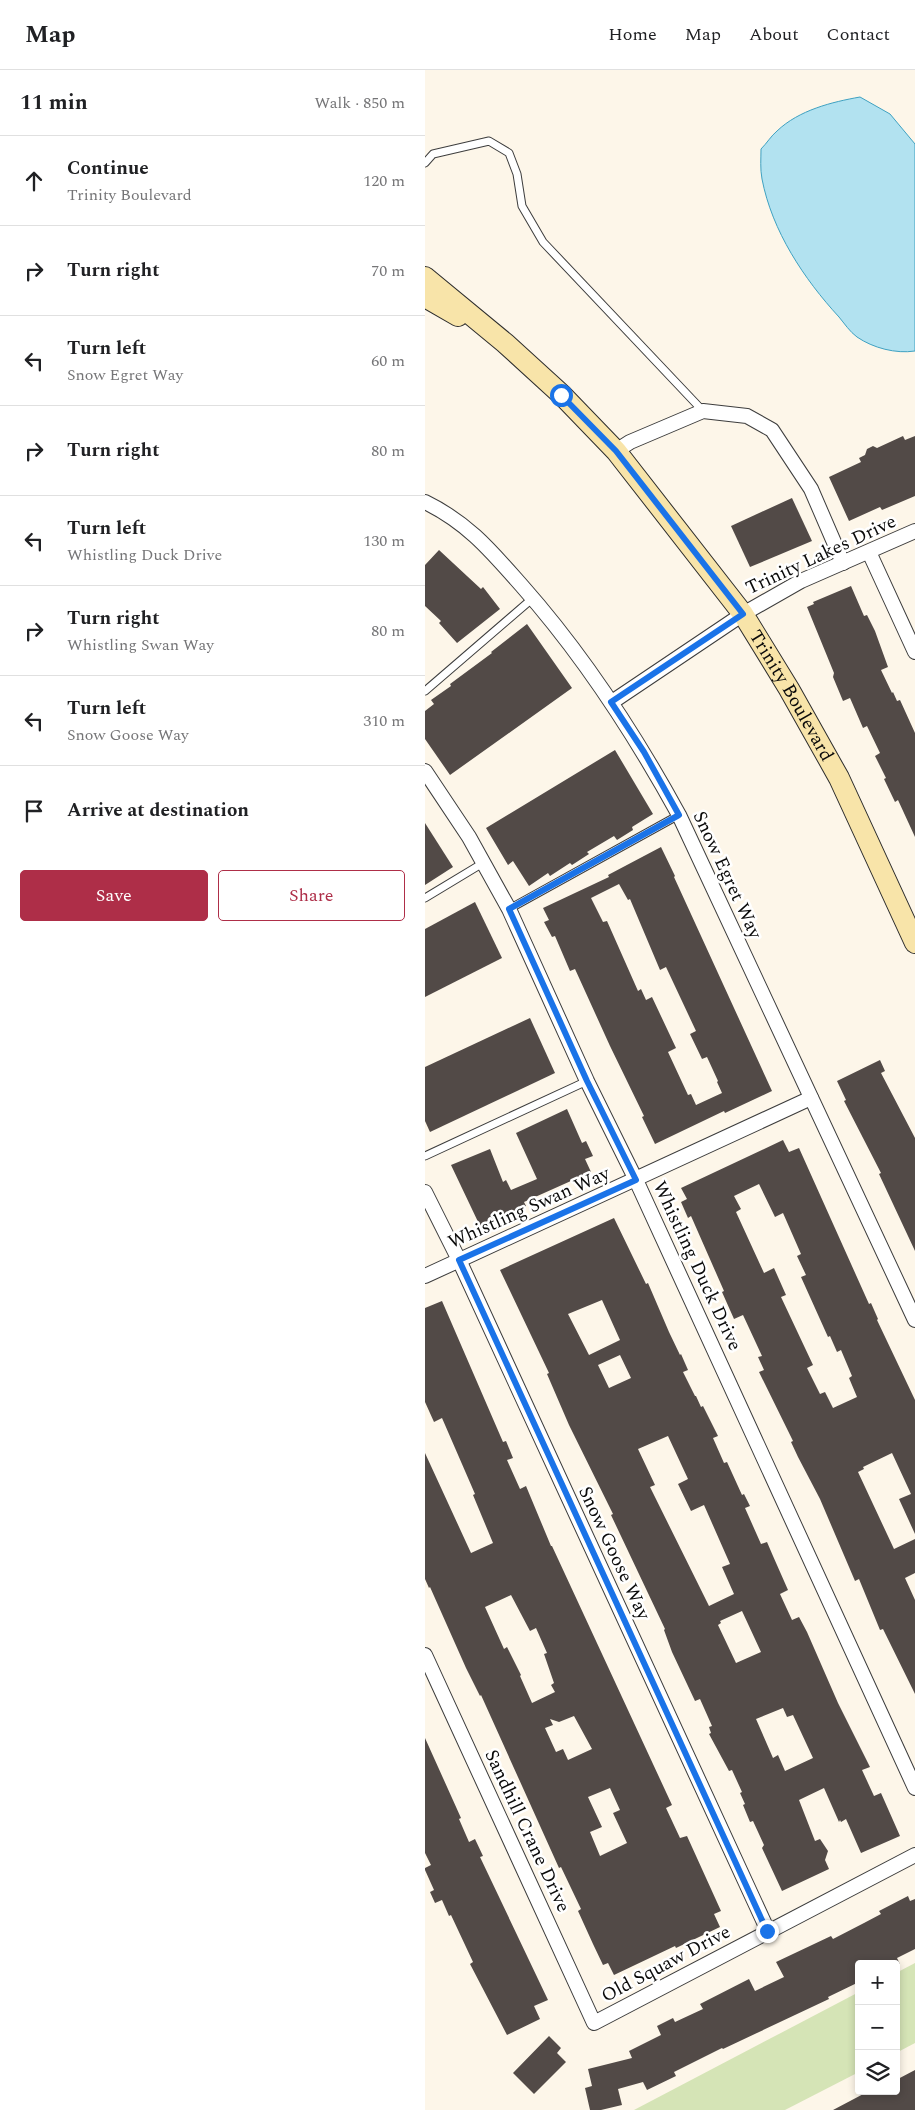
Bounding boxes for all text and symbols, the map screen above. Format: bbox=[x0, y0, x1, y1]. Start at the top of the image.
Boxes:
text: Map bbox=[25, 17, 75, 53]
text: Home bbox=[608, 21, 657, 48]
text: Map bbox=[685, 21, 721, 48]
text: About bbox=[749, 21, 799, 48]
text: Contact bbox=[827, 21, 890, 48]
text: 11 min bbox=[20, 87, 88, 119]
text: Walk · 850 m bbox=[314, 91, 405, 115]
text: Continue bbox=[67, 154, 149, 183]
icon: ahead bbox=[20, 167, 48, 195]
text: 120 m bbox=[363, 169, 405, 193]
text: Trinity Boulevard bbox=[67, 183, 192, 207]
text: Turn right bbox=[67, 256, 160, 285]
icon: right bbox=[20, 257, 48, 285]
text: 70 m bbox=[371, 259, 405, 283]
text: Turn left bbox=[67, 334, 146, 363]
icon: left bbox=[20, 347, 48, 375]
text: 60 m bbox=[371, 349, 405, 373]
text: Snow Egret Way bbox=[67, 363, 183, 387]
route start bbox=[550, 384, 573, 407]
text: Turn right bbox=[67, 436, 160, 465]
icon: right bbox=[20, 437, 48, 465]
text: 80 m bbox=[371, 439, 405, 463]
street label: Trinity Lakes Drive bbox=[741, 507, 901, 603]
text: Turn left bbox=[67, 514, 146, 543]
icon: left bbox=[20, 527, 48, 555]
text: 130 m bbox=[363, 529, 405, 553]
text: Whistling Duck Drive bbox=[67, 543, 222, 567]
text: Turn right bbox=[67, 604, 160, 633]
icon: right bbox=[20, 617, 48, 645]
text: 80 m bbox=[371, 619, 405, 643]
street label: Trinity Boulevard bbox=[741, 624, 841, 767]
text: Whistling Swan Way bbox=[67, 633, 214, 657]
text: Turn left bbox=[67, 694, 146, 723]
icon: left bbox=[20, 707, 48, 735]
text: 310 m bbox=[363, 709, 405, 733]
text: Snow Goose Way bbox=[67, 723, 189, 747]
text: Arrive at destination bbox=[67, 796, 249, 825]
icon: arrive bbox=[20, 797, 48, 825]
street label: Snow Egret Way bbox=[685, 806, 770, 944]
button: Save bbox=[20, 870, 208, 921]
button: Share bbox=[218, 870, 405, 921]
street label: Whistling Swan Way bbox=[443, 1159, 615, 1257]
street label: Whistling Duck Drive bbox=[645, 1176, 749, 1356]
street label: Snow Goose Way bbox=[570, 1481, 658, 1625]
street label: Sandhill Crane Drive bbox=[477, 1745, 577, 1917]
street label: Old Squaw Drive bbox=[596, 1918, 736, 2010]
route end bbox=[756, 1920, 779, 1943]
map controls bbox=[855, 1960, 900, 2095]
button: + bbox=[855, 1960, 900, 2005]
button: − bbox=[855, 2005, 900, 2050]
button: layers bbox=[855, 2050, 900, 2095]

